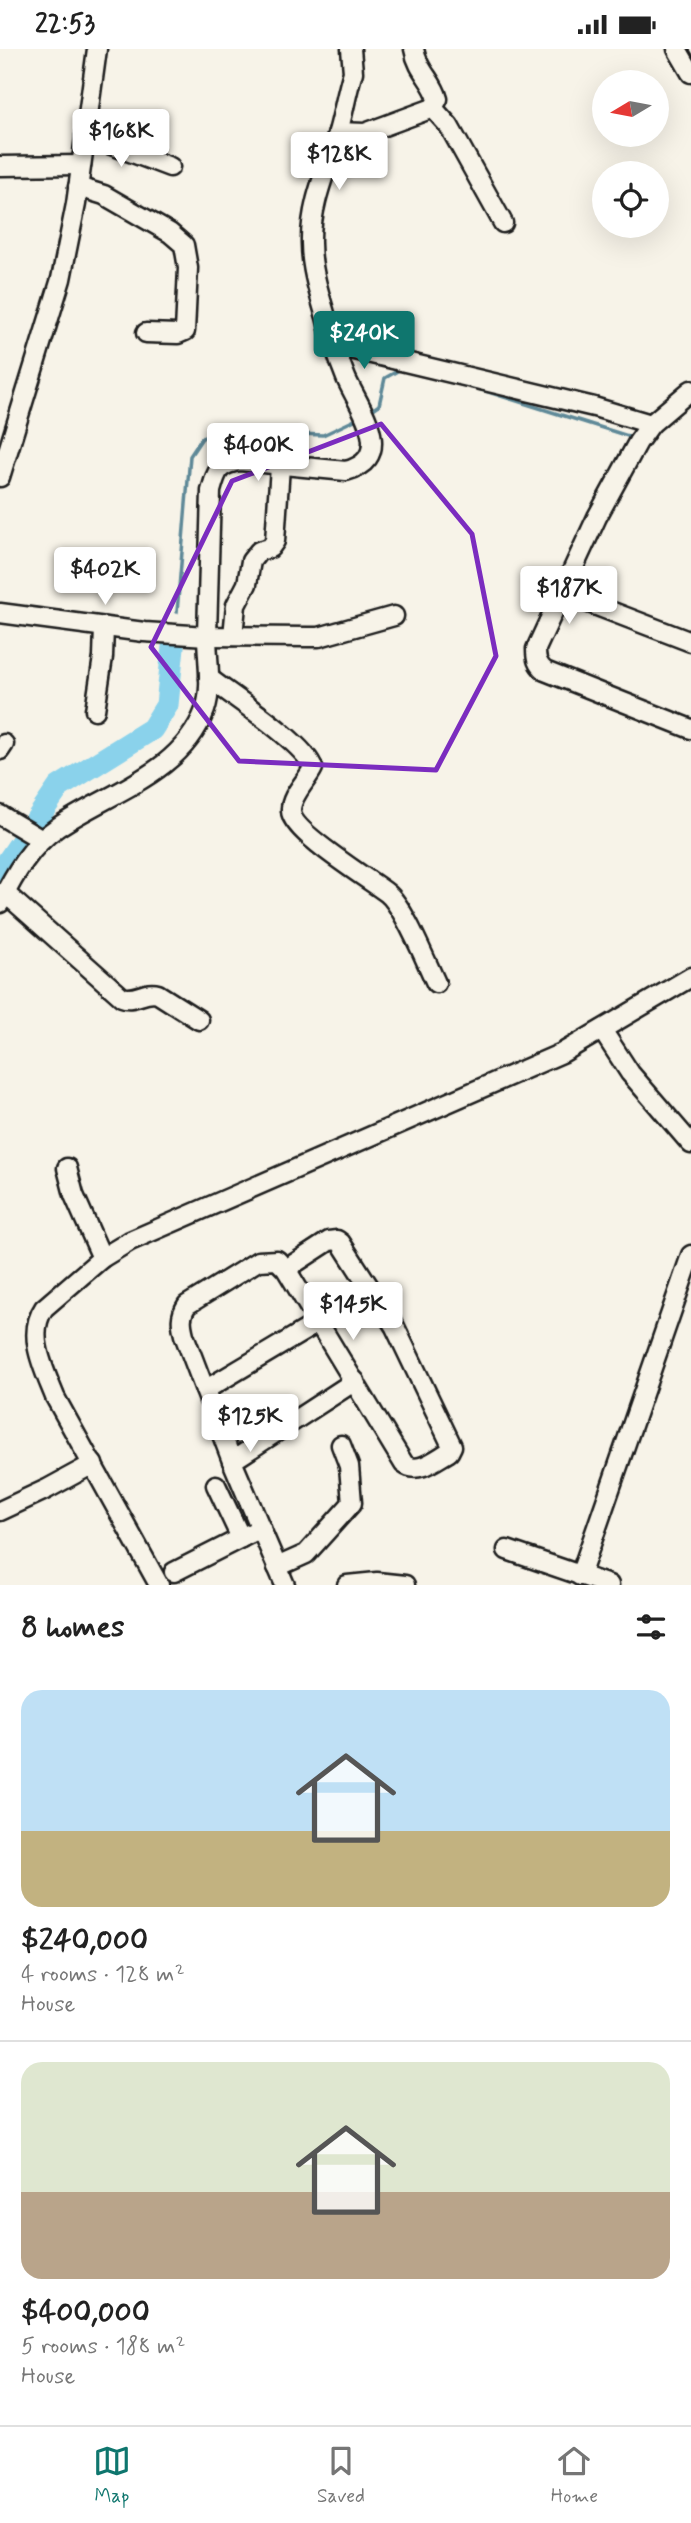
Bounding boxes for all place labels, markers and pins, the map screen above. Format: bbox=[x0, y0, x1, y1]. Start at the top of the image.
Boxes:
pin: $168K bbox=[72, 109, 170, 169]
pin: $128K bbox=[290, 132, 388, 192]
pin: $240K bbox=[315, 311, 413, 371]
pin: $400K bbox=[209, 423, 307, 483]
pin: $402K bbox=[56, 547, 154, 607]
pin: $187K bbox=[520, 567, 618, 626]
pin: $145K bbox=[304, 1283, 402, 1342]
pin: $125K bbox=[201, 1395, 299, 1454]

